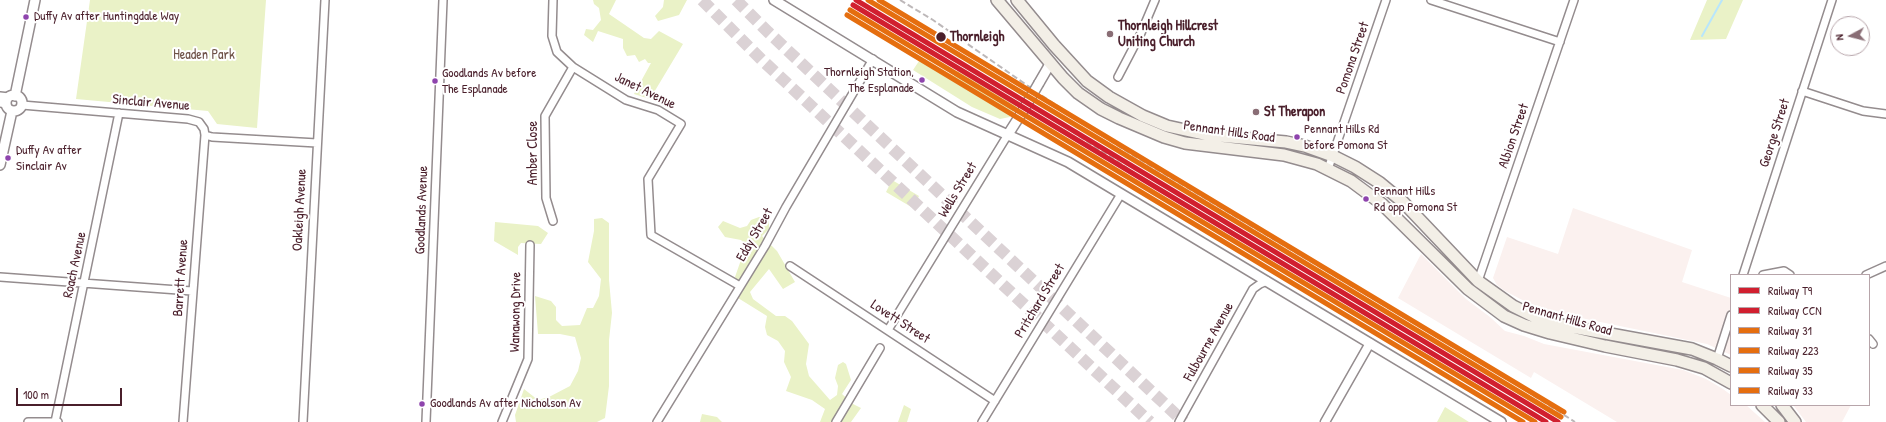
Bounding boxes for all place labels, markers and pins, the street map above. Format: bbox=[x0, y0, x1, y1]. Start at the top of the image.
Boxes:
place label: Duffy Av after Huntingdale Way bbox=[34, 9, 179, 25]
marker: Duffy Av after Huntingdale Way bbox=[21, 12, 31, 22]
place label: Thornleigh Hillcrest Uniting Church bbox=[1118, 18, 1218, 50]
place label: Thornleigh bbox=[950, 29, 1004, 45]
marker: Thornleigh Hillcrest Uniting Church bbox=[1105, 29, 1115, 39]
marker: Thornleigh bbox=[934, 30, 948, 44]
place label: Thornleigh Station, The Esplanade bbox=[824, 65, 914, 96]
place label: Goodlands Av before The Esplanade bbox=[442, 66, 536, 97]
marker: Thornleigh Station, The Esplanade bbox=[917, 75, 927, 85]
marker: Goodlands Av before The Esplanade bbox=[430, 76, 440, 86]
place label: St Therapon bbox=[1264, 104, 1325, 120]
marker: St Therapon bbox=[1251, 107, 1261, 117]
place label: Pennant Hills Rd before Pomona St bbox=[1304, 122, 1388, 153]
marker: Pennant Hills Rd before Pomona St bbox=[1292, 132, 1302, 142]
place label: Duffy Av after Sinclair Av bbox=[16, 143, 82, 174]
marker: Duffy Av after Sinclair Av bbox=[3, 153, 13, 163]
place label: Pennant Hills Rd opp Pomona St bbox=[1374, 184, 1457, 215]
marker: Pennant Hills Rd opp Pomona St bbox=[1361, 194, 1371, 204]
place label: Goodlands Av after Nicholson Av bbox=[430, 396, 581, 412]
marker: Goodlands Av after Nicholson Av bbox=[417, 399, 427, 409]

